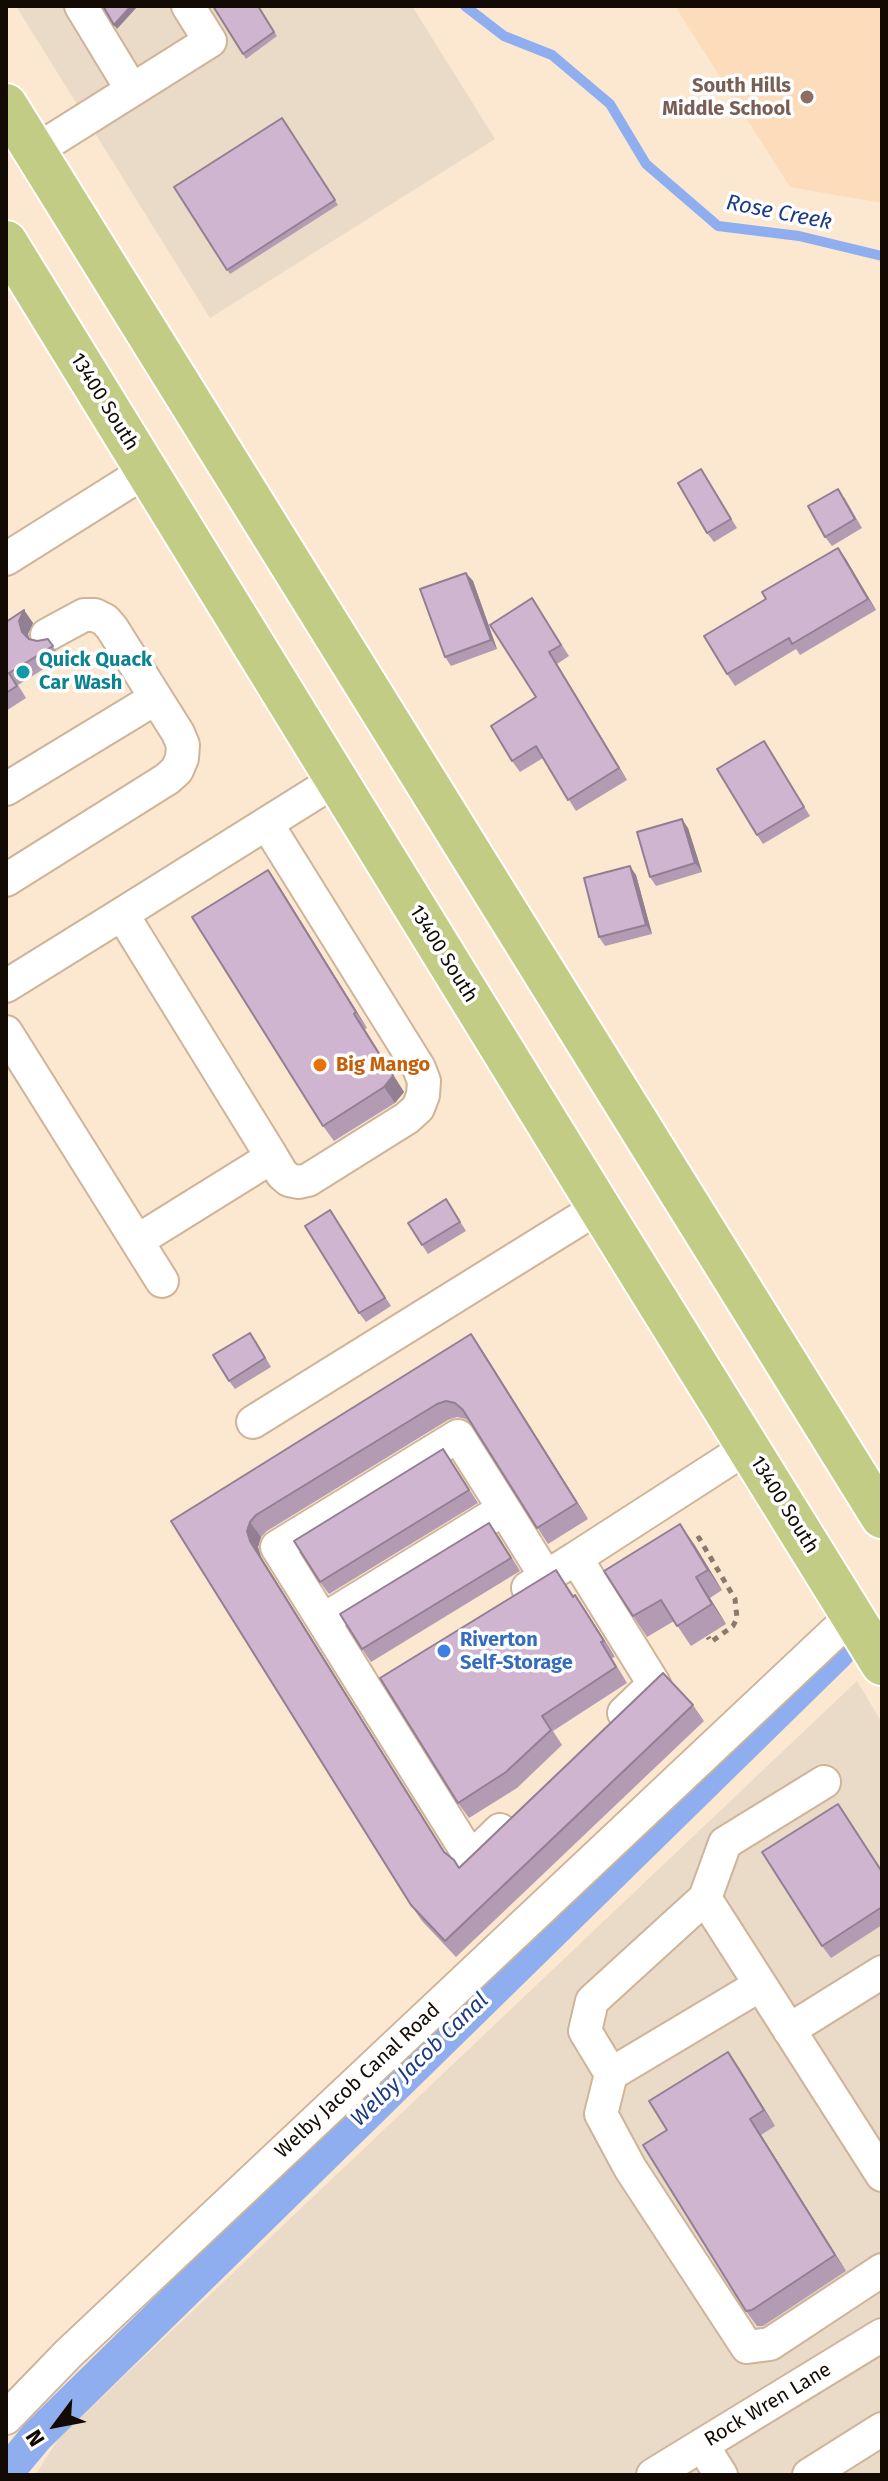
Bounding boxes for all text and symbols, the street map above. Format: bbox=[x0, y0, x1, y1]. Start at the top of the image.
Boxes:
place label: South Hills Middle School bbox=[662, 74, 791, 121]
marker: South Hills Middle School bbox=[798, 88, 816, 106]
water label: Rose Creek bbox=[724, 190, 834, 236]
street label: 13400 South bbox=[65, 349, 143, 455]
place label: Quick Quack Car Wash bbox=[39, 648, 152, 695]
marker: Quick Quack Car Wash bbox=[14, 663, 32, 681]
street label: 13400 South bbox=[404, 901, 482, 1007]
place label: Big Mango bbox=[336, 1053, 430, 1077]
marker: Big Mango bbox=[311, 1056, 329, 1074]
street label: 13400 South bbox=[745, 1452, 823, 1558]
place label: Riverton Self-Storage bbox=[460, 1628, 573, 1675]
marker: Riverton Self-Storage bbox=[435, 1642, 453, 1660]
water label: Welby Jacob Canal bbox=[346, 1988, 494, 2132]
street label: Welby Jacob Canal Road bbox=[271, 1998, 445, 2164]
street label: Rock Wren Lane bbox=[700, 2358, 836, 2452]
north arrow bbox=[16, 2385, 96, 2465]
text: N bbox=[20, 2425, 51, 2451]

